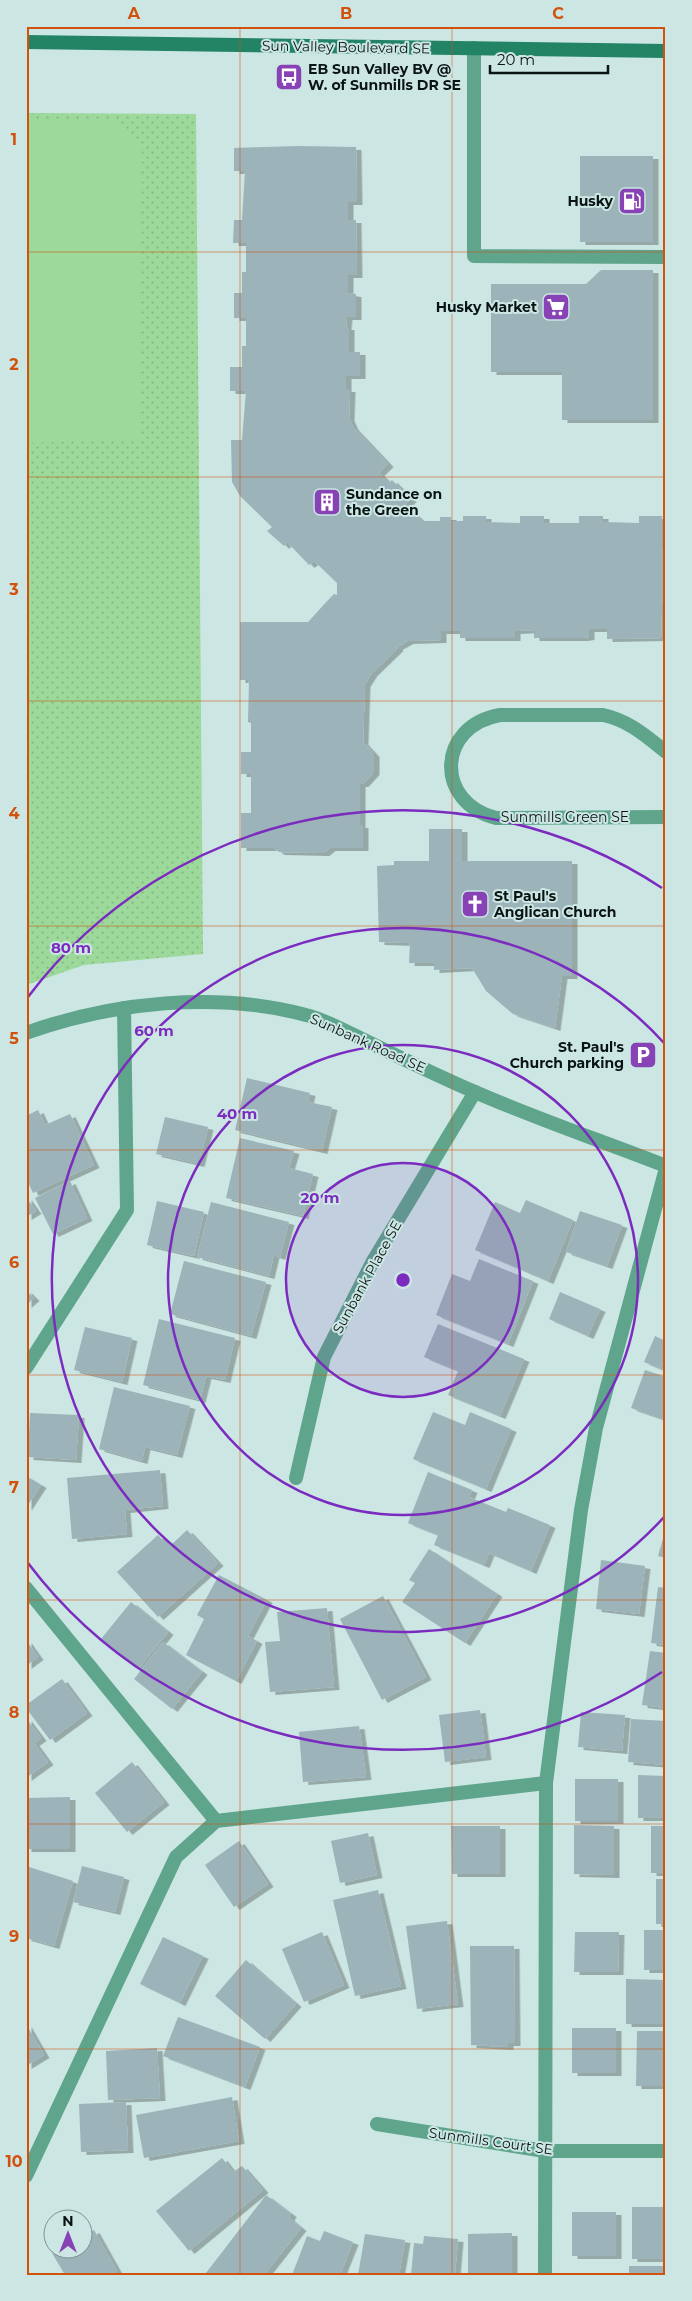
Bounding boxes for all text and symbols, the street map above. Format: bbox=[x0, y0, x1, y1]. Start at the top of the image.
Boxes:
text: A bbox=[127, 4, 141, 23]
text: B bbox=[340, 4, 352, 23]
text: C bbox=[552, 4, 564, 23]
street label: Sun Valley Boulevard SE bbox=[262, 37, 430, 57]
scale bar bbox=[490, 42, 607, 74]
text: 20 m bbox=[497, 50, 535, 69]
place label: EB Sun Valley BV @ W. of Sunmills DR SE bbox=[308, 60, 461, 94]
bus stop icon: EB Sun Valley BV @ W. of Sunmills DR SE bbox=[274, 62, 304, 92]
text: 1 bbox=[11, 130, 17, 149]
fuel station icon: Husky bbox=[617, 186, 647, 216]
place label: Husky bbox=[567, 192, 614, 210]
supermarket icon: Husky Market bbox=[541, 292, 571, 322]
place label: Husky Market bbox=[436, 298, 537, 316]
text: 2 bbox=[9, 355, 19, 374]
place label: Sundance on the Green bbox=[346, 485, 442, 519]
building icon: Sundance on the Green bbox=[312, 487, 342, 517]
text: 3 bbox=[8, 580, 19, 599]
text: 4 bbox=[8, 804, 20, 823]
street label: Sunmills Green SE bbox=[501, 808, 629, 826]
place label: St Paul's Anglican Church bbox=[493, 887, 616, 921]
church icon: St Paul's Anglican Church bbox=[460, 889, 490, 919]
text: 80 m bbox=[51, 938, 91, 957]
street label: Sunbank Road SE bbox=[307, 1009, 429, 1077]
text: 60 m bbox=[134, 1021, 174, 1040]
text: 5 bbox=[9, 1029, 19, 1048]
place label: St. Paul's Church parking bbox=[510, 1038, 625, 1072]
parking icon: St. Paul's Church parking bbox=[628, 1040, 658, 1070]
text: 40 m bbox=[217, 1104, 257, 1123]
text: 20 m bbox=[300, 1188, 340, 1207]
street label: Sunbank Place SE bbox=[328, 1217, 406, 1337]
text: 6 bbox=[9, 1253, 19, 1272]
centre of rings bbox=[394, 1271, 412, 1289]
text: 7 bbox=[9, 1478, 19, 1497]
text: 8 bbox=[9, 1703, 19, 1722]
text: 9 bbox=[9, 1927, 19, 1946]
street label: Sunmills Court SE bbox=[428, 2123, 554, 2159]
text: 10 bbox=[5, 2152, 23, 2171]
north arrow bbox=[42, 2208, 92, 2258]
text: N bbox=[62, 2212, 74, 2230]

